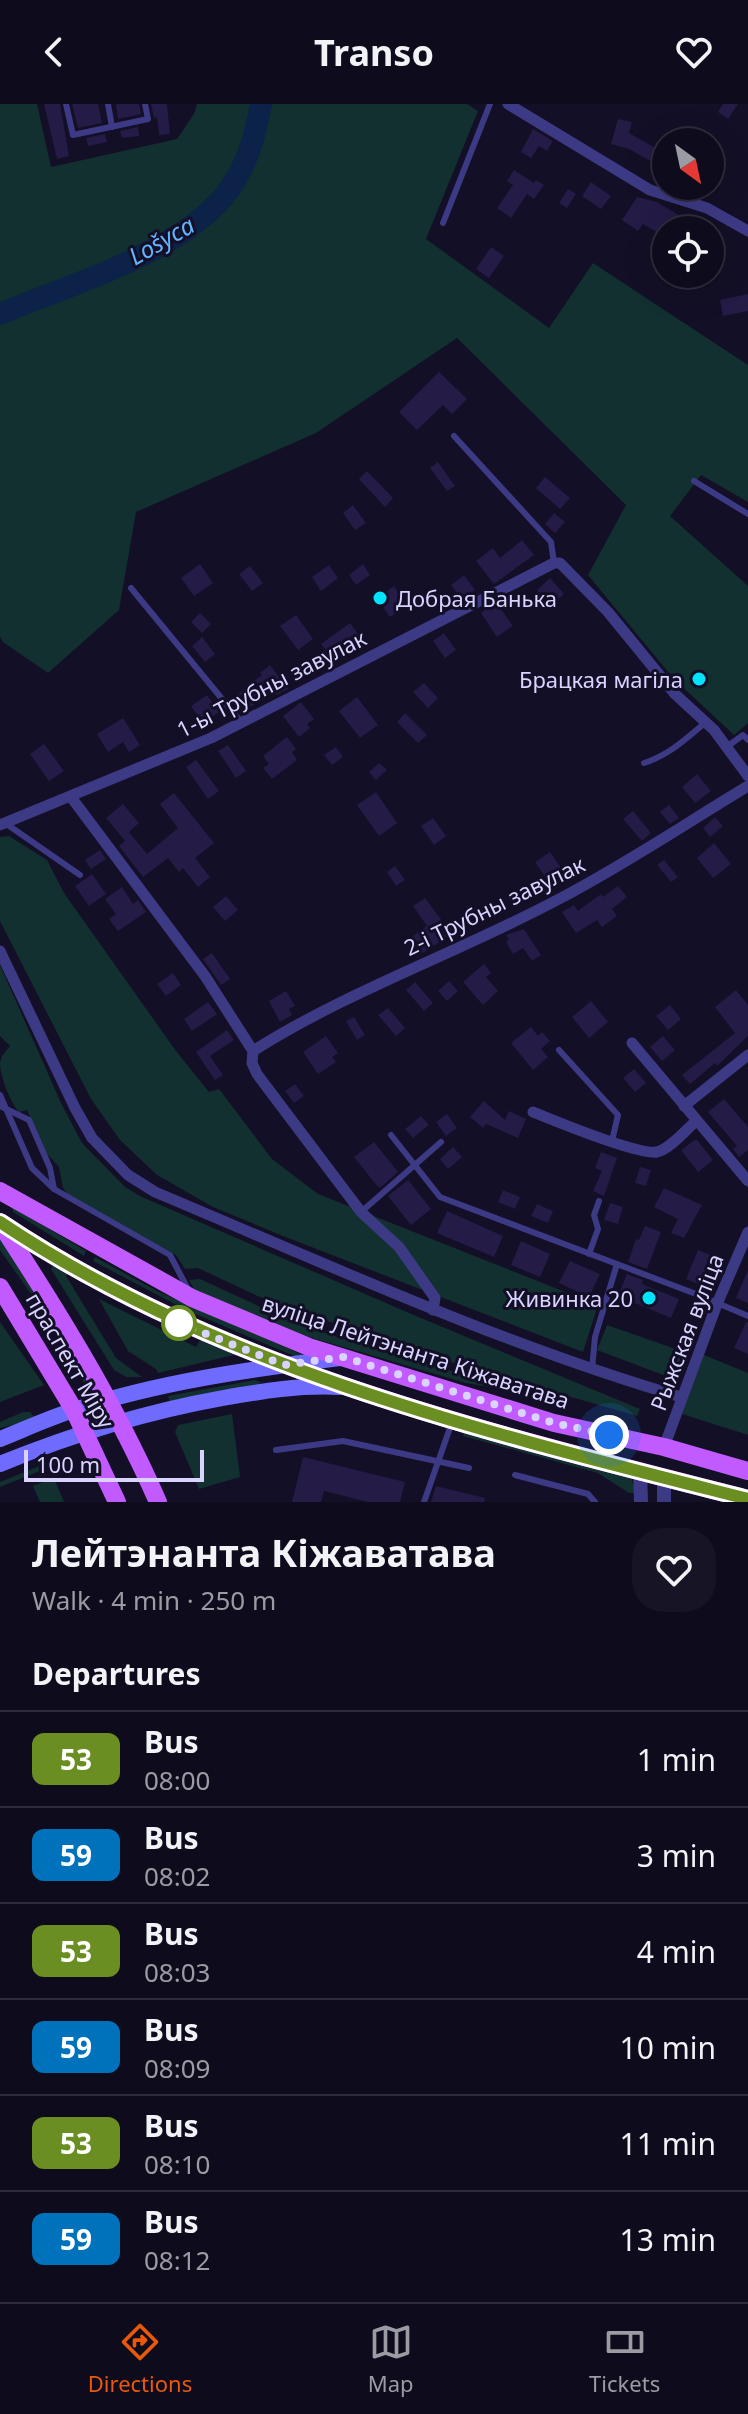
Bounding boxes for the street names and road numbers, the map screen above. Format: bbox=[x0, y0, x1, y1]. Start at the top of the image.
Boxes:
street label: 1-ы Трубны завулак bbox=[171, 622, 371, 744]
street label: 2-і Трубны завулак bbox=[399, 848, 590, 962]
street label: Рыжская вуліца bbox=[642, 1249, 730, 1415]
street label: праспект Міру bbox=[20, 1286, 122, 1434]
street label: вуліца Лейтэнанта Кіжаватава bbox=[259, 1287, 573, 1415]

